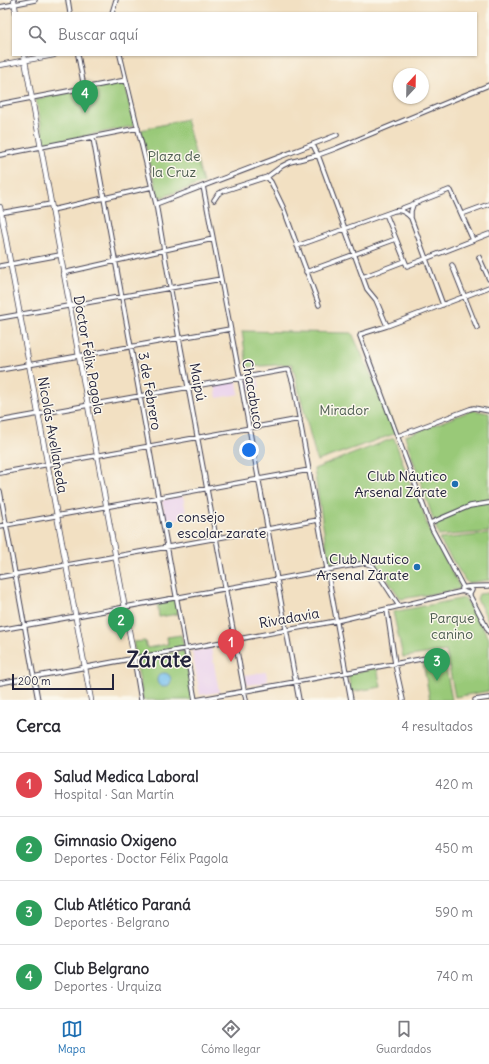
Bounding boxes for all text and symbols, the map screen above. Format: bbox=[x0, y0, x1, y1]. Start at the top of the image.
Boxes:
search box bbox=[12, 12, 477, 56]
icon: search bbox=[26, 23, 48, 45]
text: Buscar aquí bbox=[58, 25, 138, 44]
north arrow bbox=[393, 68, 429, 104]
pin: 4 bbox=[72, 80, 98, 113]
park label: Plaza de la Cruz bbox=[147, 147, 201, 181]
street label: Doctor Félix Pagola bbox=[70, 294, 108, 416]
street label: 3 de Febrero bbox=[134, 351, 166, 432]
street label: Chacabuco bbox=[238, 358, 268, 431]
street label: Maipú bbox=[185, 361, 211, 403]
street label: Nicolás Avellaneda bbox=[34, 375, 72, 495]
park label: Mirador bbox=[319, 401, 369, 419]
your location bbox=[239, 440, 259, 460]
place label: Club Náutico Arsenal Zárate bbox=[354, 467, 447, 501]
marker: Club Náutico Arsenal Zárate bbox=[450, 479, 460, 489]
place label: consejo escolar zarate bbox=[177, 508, 266, 542]
marker: consejo escolar zarate bbox=[164, 520, 174, 530]
place label: Club Nautico Arsenal Zárate bbox=[316, 550, 409, 584]
marker: Club Nautico Arsenal Zárate bbox=[412, 562, 422, 572]
street label: Rivadavia bbox=[257, 604, 321, 632]
pin: 2 bbox=[108, 607, 134, 640]
park label: Parque canino bbox=[429, 609, 475, 643]
pin: 1 bbox=[218, 629, 244, 662]
district label: Zárate bbox=[126, 645, 192, 673]
pin: 3 bbox=[424, 648, 450, 681]
scale bar bbox=[12, 672, 114, 691]
text: 200 m bbox=[18, 674, 51, 688]
text: Cerca bbox=[16, 715, 61, 737]
text: 4 resultados bbox=[401, 718, 473, 735]
text: Salud Medica Laboral bbox=[54, 767, 199, 786]
text: 1 bbox=[26, 776, 32, 793]
text: 420 m bbox=[435, 776, 473, 793]
text: Hospital · San Martín bbox=[54, 786, 174, 803]
text: Gimnasio Oxigeno bbox=[54, 831, 177, 850]
text: 2 bbox=[25, 840, 33, 857]
text: 450 m bbox=[435, 840, 473, 857]
text: Deportes · Doctor Félix Pagola bbox=[54, 850, 228, 867]
text: Club Atlético Paraná bbox=[54, 895, 191, 914]
text: 3 bbox=[25, 904, 33, 921]
text: 590 m bbox=[435, 904, 473, 921]
text: Deportes · Belgrano bbox=[54, 914, 170, 931]
text: Club Belgrano bbox=[54, 959, 149, 978]
text: 4 bbox=[25, 968, 33, 985]
text: 740 m bbox=[436, 968, 473, 985]
text: Deportes · Urquiza bbox=[54, 978, 162, 995]
tab: Mapa bbox=[58, 1018, 85, 1056]
tab: Cómo llegar bbox=[201, 1018, 260, 1056]
tab: Guardados bbox=[376, 1018, 431, 1056]

